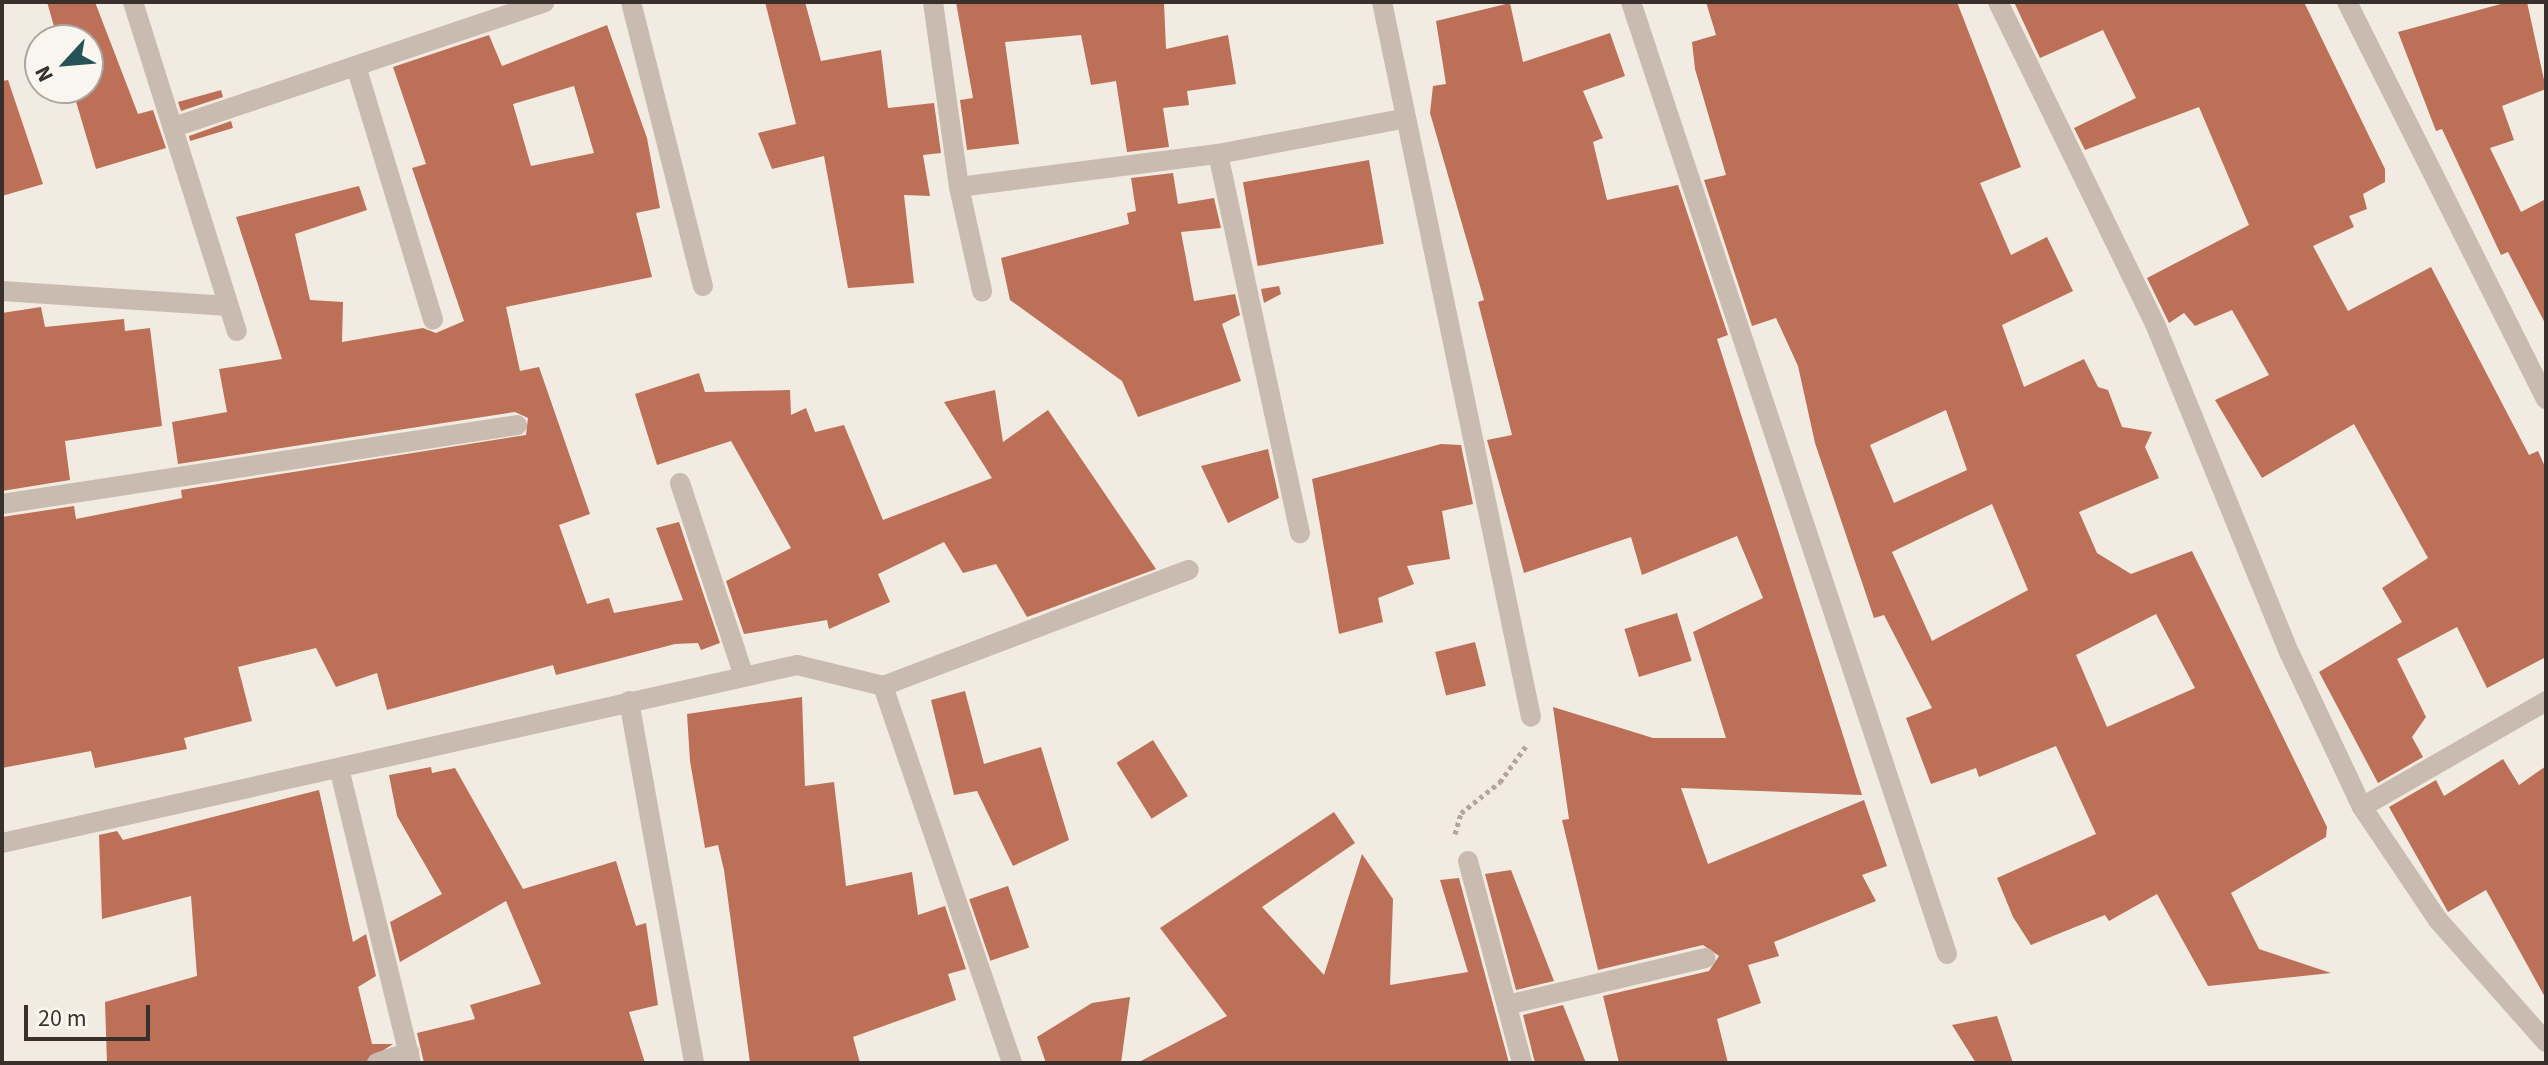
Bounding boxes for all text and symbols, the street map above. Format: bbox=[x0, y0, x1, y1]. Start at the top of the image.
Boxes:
north arrow bbox=[24, 24, 104, 104]
text: N bbox=[27, 60, 62, 87]
scale bar bbox=[28, 989, 154, 1039]
text: 20 m bbox=[38, 1001, 87, 1036]

